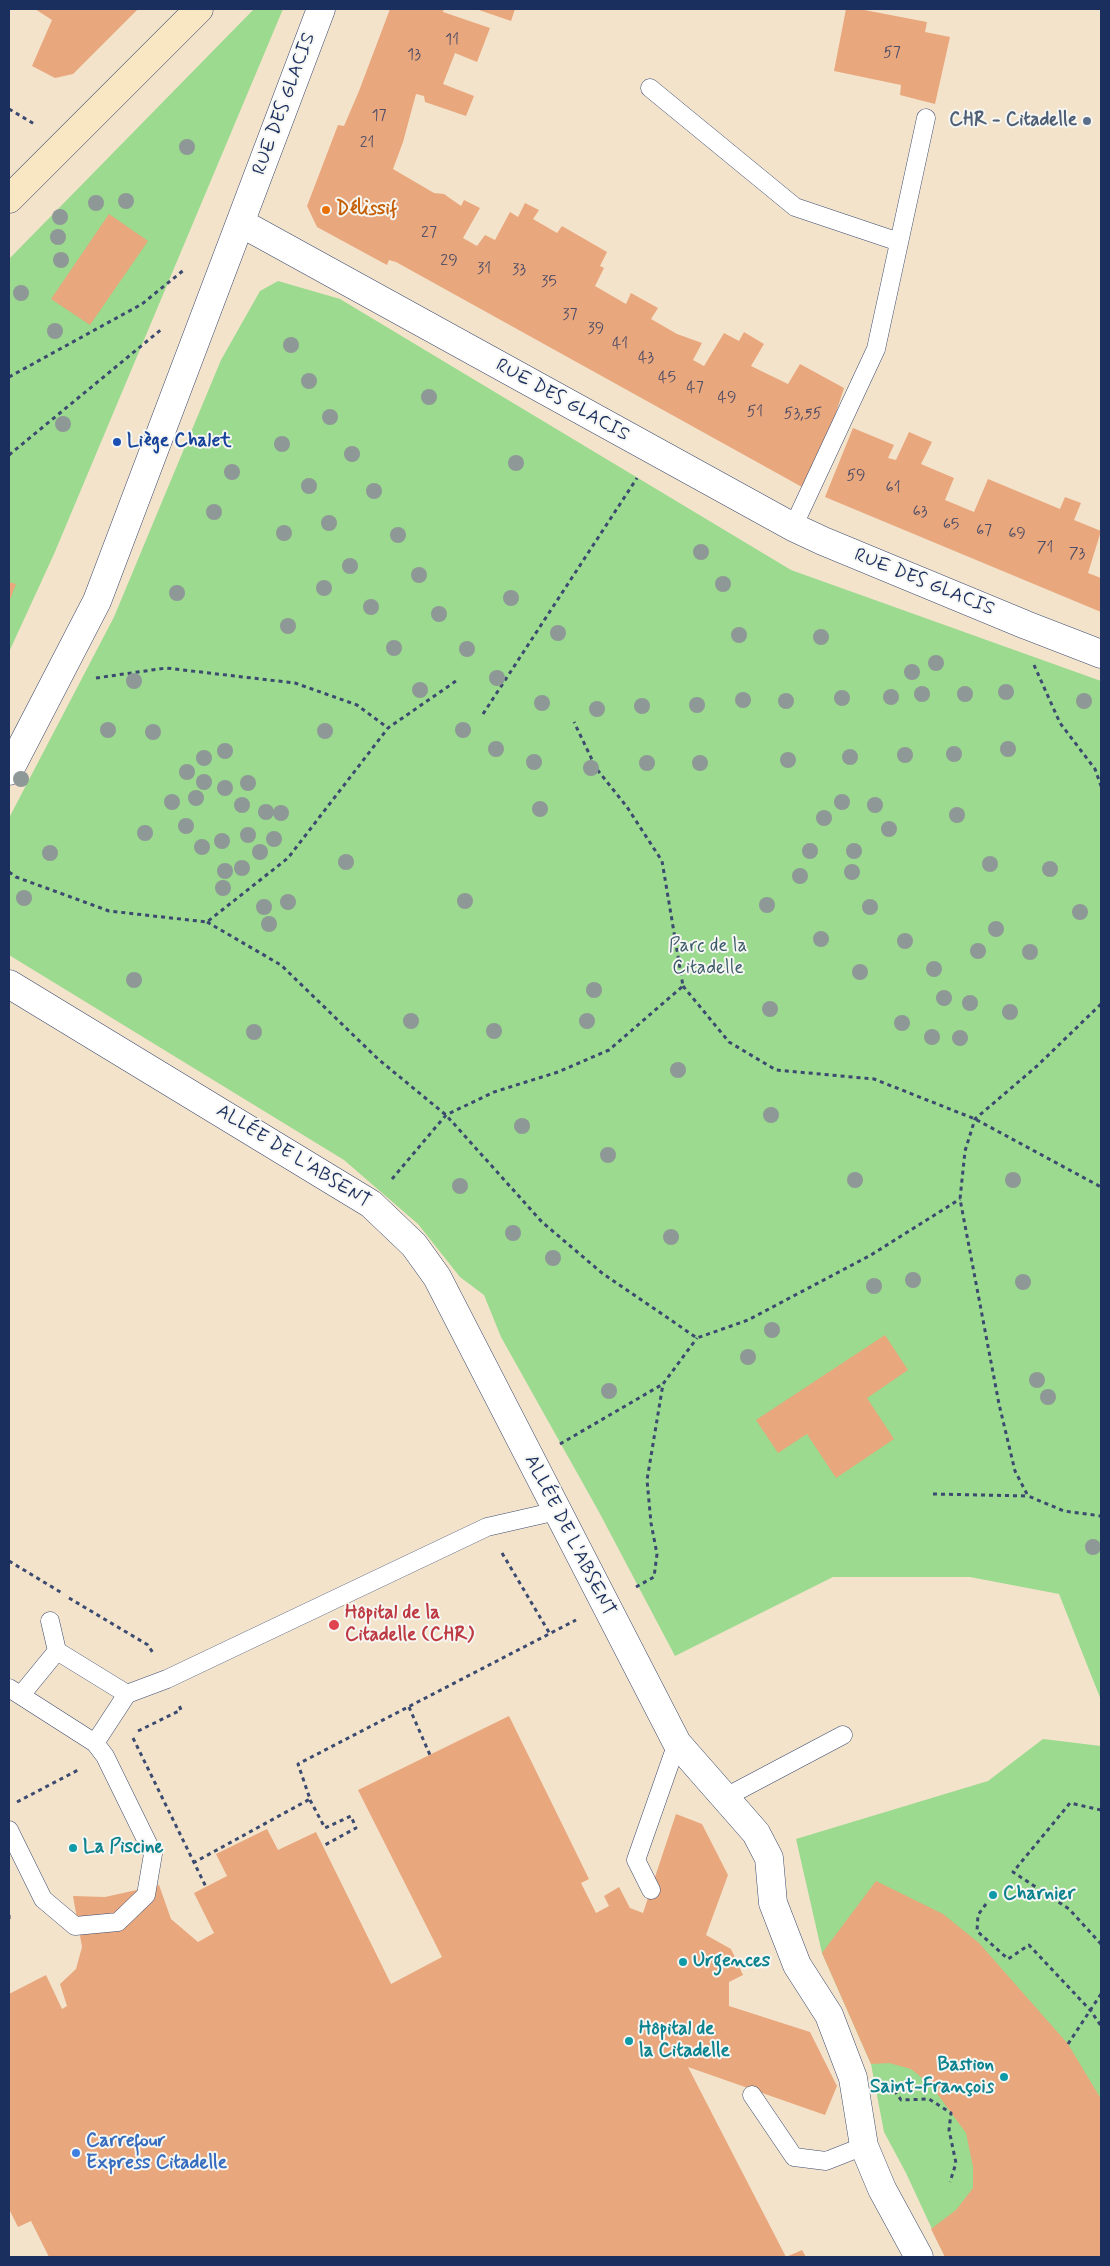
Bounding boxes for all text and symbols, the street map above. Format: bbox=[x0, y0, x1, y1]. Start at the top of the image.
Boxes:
street label: RUE DES GLACIS bbox=[249, 30, 321, 178]
house number: 11 bbox=[445, 31, 459, 51]
house number: 57 bbox=[883, 44, 901, 64]
house number: 13 bbox=[407, 46, 421, 66]
house number: 17 bbox=[371, 107, 387, 127]
place label: CHR - Citadelle bbox=[949, 110, 1077, 132]
marker: CHR - Citadelle bbox=[1081, 115, 1093, 127]
house number: 21 bbox=[360, 134, 374, 154]
place label: Délissif bbox=[336, 199, 397, 221]
marker: Délissif bbox=[320, 204, 332, 216]
house number: 27 bbox=[421, 224, 437, 244]
house number: 29 bbox=[440, 252, 458, 272]
house number: 31 bbox=[477, 260, 491, 280]
house number: 33 bbox=[512, 261, 526, 281]
house number: 35 bbox=[541, 273, 557, 293]
house number: 37 bbox=[562, 306, 578, 326]
house number: 39 bbox=[588, 320, 604, 340]
house number: 41 bbox=[612, 335, 628, 355]
house number: 43 bbox=[638, 349, 654, 369]
street label: RUE DES GLACIS bbox=[491, 355, 633, 447]
house number: 45 bbox=[658, 369, 676, 389]
house number: 47 bbox=[686, 379, 704, 399]
house number: 49 bbox=[718, 389, 736, 409]
house number: 51 bbox=[747, 403, 763, 423]
house number: 53,55 bbox=[784, 405, 822, 425]
place label: Liège Chalet bbox=[127, 431, 231, 453]
marker: Liège Chalet bbox=[111, 436, 123, 448]
house number: 59 bbox=[846, 467, 866, 487]
house number: 61 bbox=[885, 479, 901, 499]
house number: 63 bbox=[913, 503, 927, 523]
house number: 65 bbox=[943, 516, 959, 536]
house number: 67 bbox=[976, 522, 992, 542]
house number: 69 bbox=[1008, 525, 1026, 545]
house number: 71 bbox=[1037, 539, 1053, 559]
street label: RUE DES GLACIS bbox=[850, 544, 998, 622]
house number: 73 bbox=[1069, 545, 1085, 565]
park label: Parc de la Citadelle bbox=[669, 936, 747, 980]
street label: ALLÉE DE L'ABSENT bbox=[212, 1100, 374, 1214]
street label: ALLÉE DE L'ABSENT bbox=[518, 1452, 620, 1620]
place label: Hôpital de la Citadelle (CHR) bbox=[345, 1603, 474, 1647]
marker: Hôpital de la Citadelle (CHR) bbox=[327, 1618, 341, 1632]
place label: La Piscine bbox=[83, 1837, 164, 1859]
marker: La Piscine bbox=[67, 1842, 79, 1854]
place label: Charnier bbox=[1003, 1884, 1075, 1906]
marker: Charnier bbox=[987, 1889, 999, 1901]
place label: Urgences bbox=[693, 1951, 770, 1973]
marker: Urgences bbox=[677, 1956, 689, 1968]
place label: Hôpital de la Citadelle bbox=[639, 2019, 730, 2063]
marker: Hôpital de la Citadelle bbox=[623, 2035, 635, 2047]
place label: Bastion Saint-François bbox=[870, 2055, 994, 2099]
marker: Bastion Saint-François bbox=[998, 2071, 1010, 2083]
place label: Carrefour Express Citadelle bbox=[86, 2131, 227, 2175]
marker: Carrefour Express Citadelle bbox=[70, 2147, 82, 2159]

